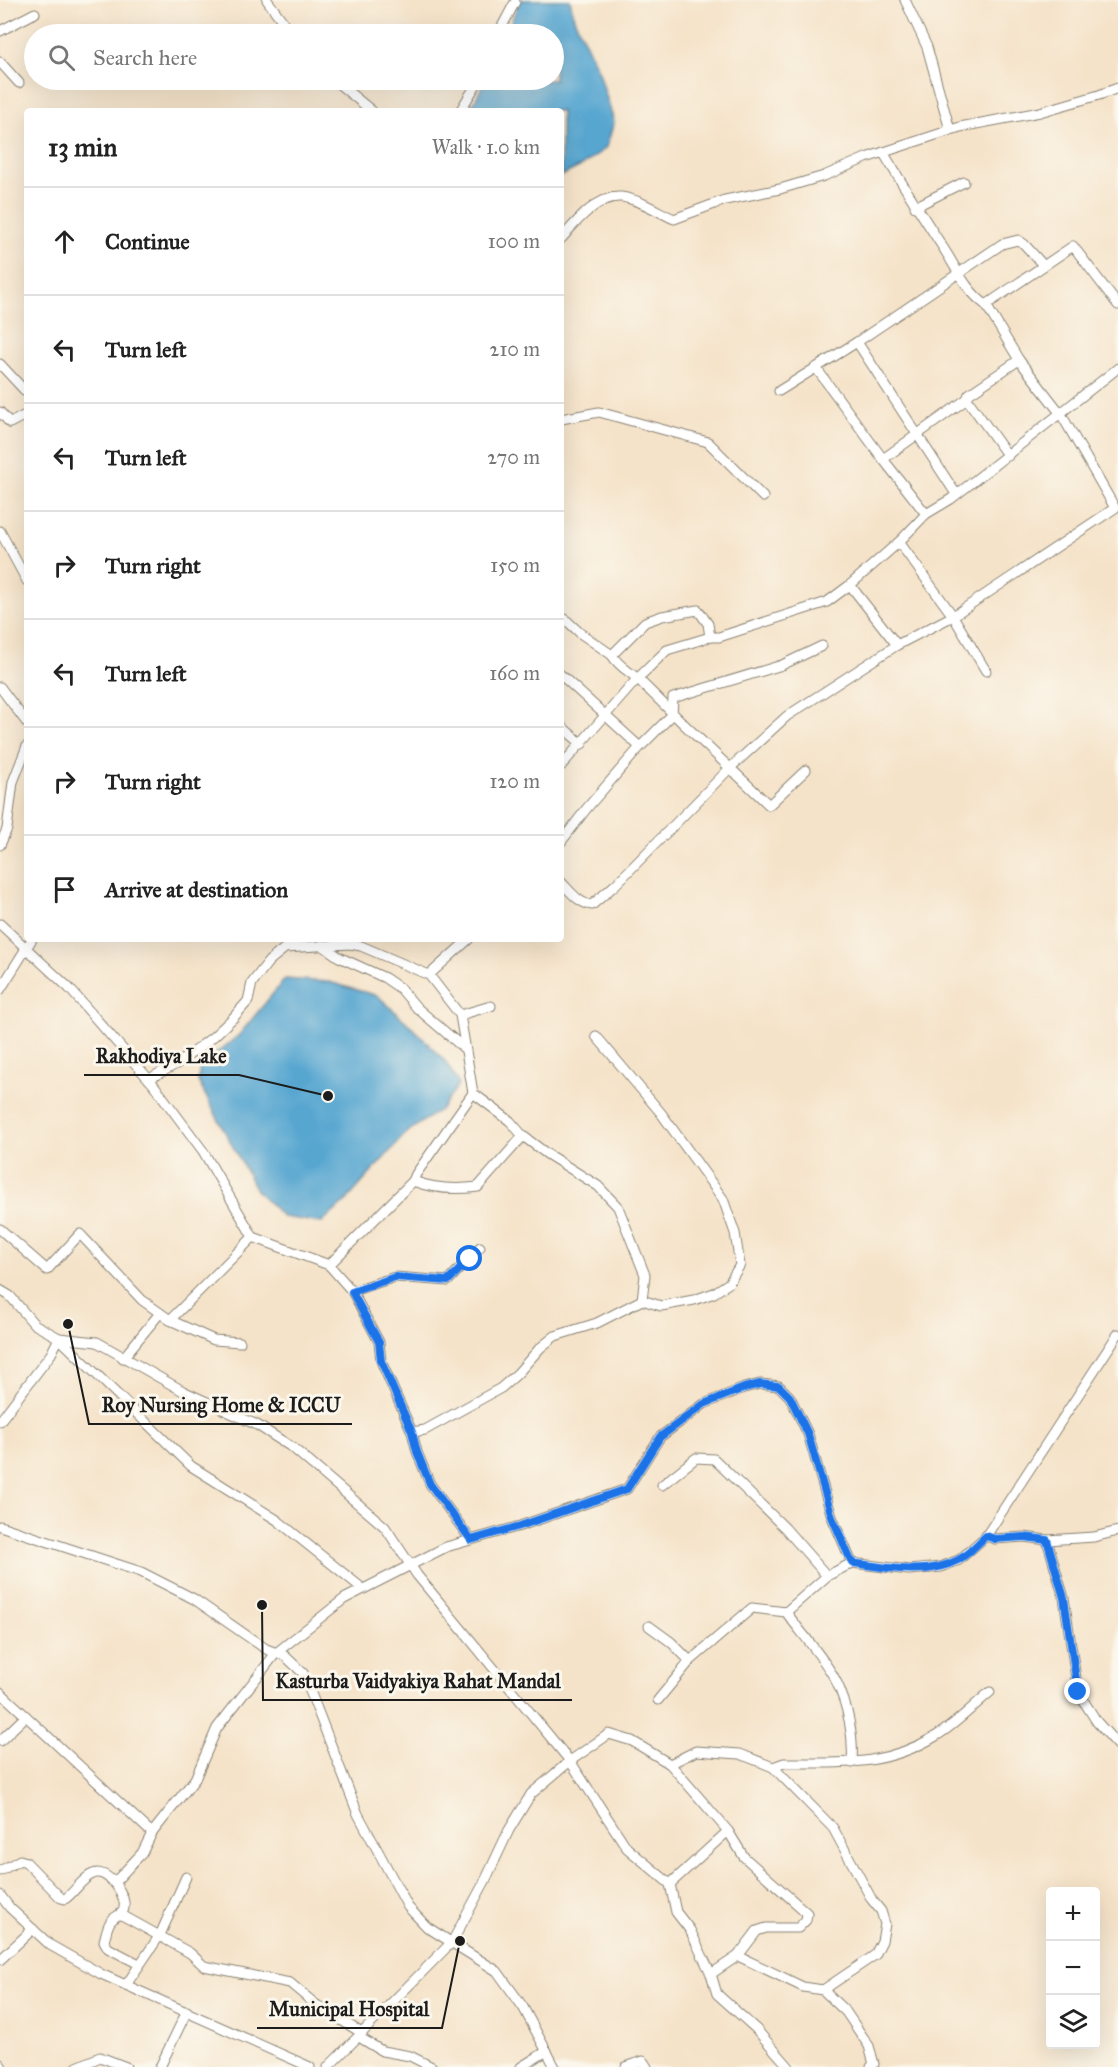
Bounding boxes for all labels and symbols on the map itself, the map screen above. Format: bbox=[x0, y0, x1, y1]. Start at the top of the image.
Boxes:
callout: Rakhodiya Lake bbox=[84, 1037, 239, 1075]
text: Rakhodiya Lake bbox=[95, 1044, 227, 1069]
route start bbox=[456, 1245, 482, 1271]
callout: Roy Nursing Home & ICCU bbox=[89, 1386, 352, 1424]
text: Roy Nursing Home & ICCU bbox=[102, 1393, 342, 1418]
callout: Kasturba Vaidyakiya Rahat Mandal bbox=[263, 1662, 572, 1700]
text: Kasturba Vaidyakiya Rahat Mandal bbox=[275, 1669, 561, 1694]
route end bbox=[1064, 1678, 1090, 1704]
callout: Municipal Hospital bbox=[257, 1990, 442, 2028]
text: Municipal Hospital bbox=[269, 1997, 430, 2022]

